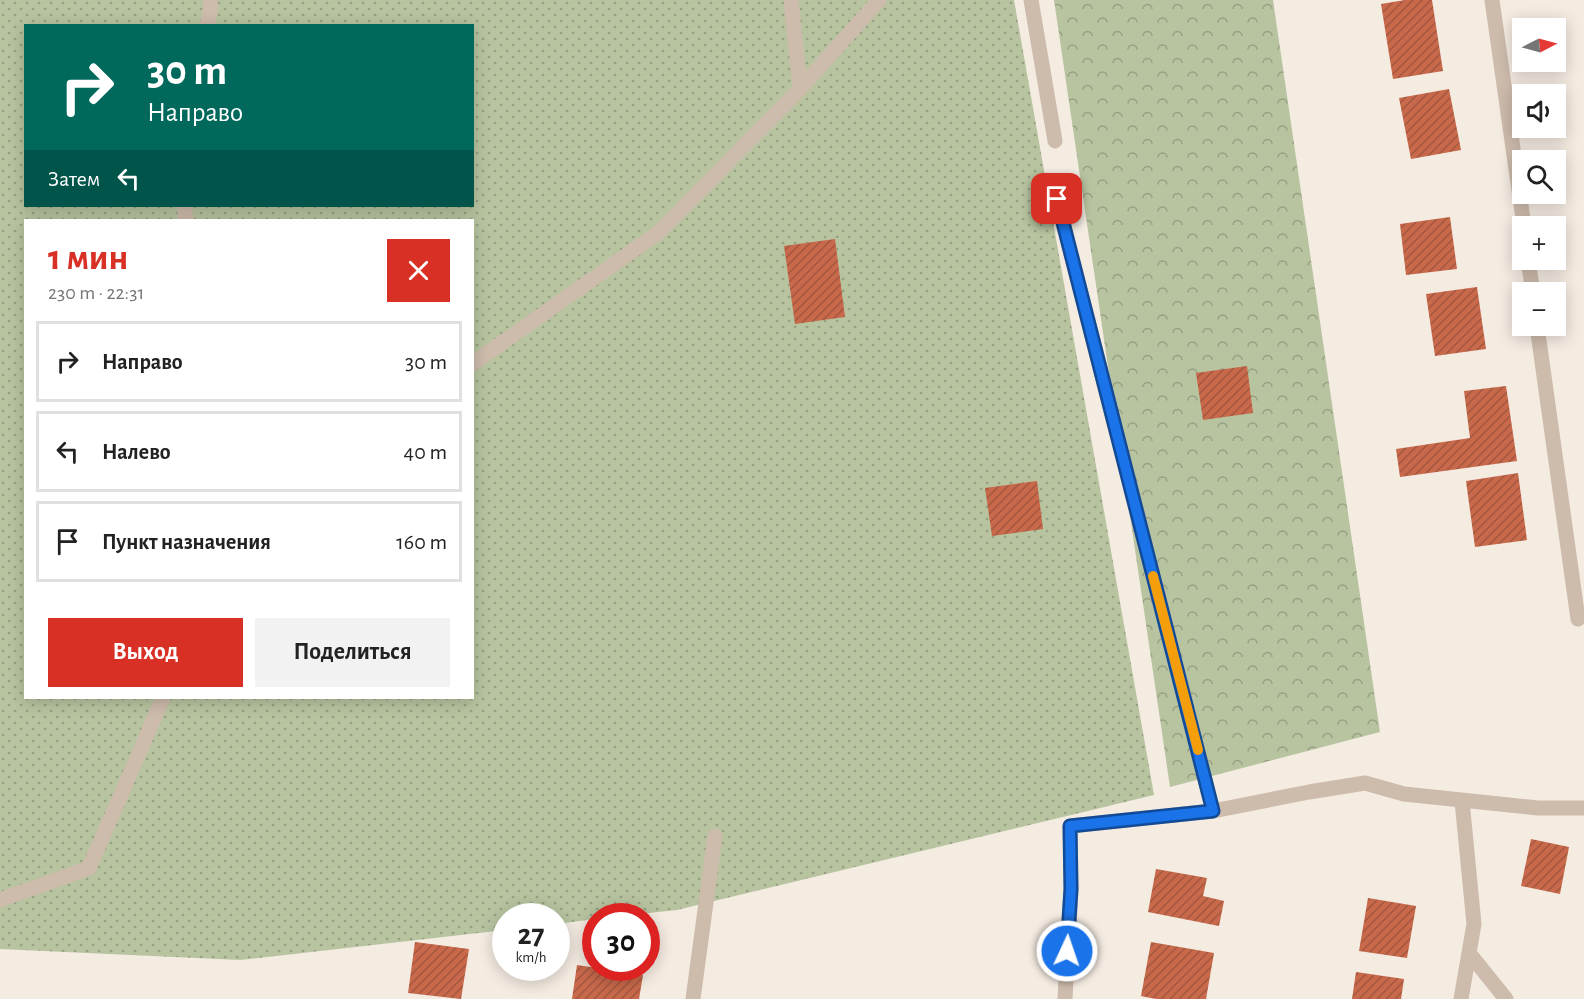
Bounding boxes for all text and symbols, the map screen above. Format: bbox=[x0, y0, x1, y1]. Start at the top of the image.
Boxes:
north arrow bbox=[1512, 18, 1566, 72]
map controls bbox=[1512, 18, 1566, 336]
icon: right bbox=[48, 48, 126, 126]
text: 30 m bbox=[147, 50, 227, 92]
button: sound bbox=[1512, 84, 1566, 138]
text: Направо bbox=[147, 99, 243, 126]
button: search bbox=[1512, 150, 1566, 204]
icon: left bbox=[112, 162, 145, 195]
text: Затем bbox=[48, 168, 100, 190]
pin bbox=[1031, 173, 1082, 224]
icon: arrive bbox=[1040, 182, 1073, 215]
button: + bbox=[1512, 216, 1566, 270]
button: close bbox=[387, 239, 450, 302]
text: 1 мин bbox=[48, 240, 128, 276]
button: − bbox=[1512, 282, 1566, 336]
text: 230 m · 22:31 bbox=[48, 283, 144, 303]
icon: right bbox=[51, 345, 84, 378]
text: Направо bbox=[102, 351, 183, 373]
text: 30 m bbox=[405, 351, 447, 373]
icon: left bbox=[51, 435, 84, 468]
text: Налево bbox=[102, 441, 171, 463]
text: 40 m bbox=[404, 441, 447, 463]
icon: arrive bbox=[51, 525, 84, 558]
text: Пункт назначения bbox=[102, 531, 271, 553]
text: 160 m bbox=[396, 531, 447, 553]
button: Выход bbox=[48, 618, 243, 687]
button: Поделиться bbox=[255, 618, 450, 687]
speed limit sign: 30 bbox=[582, 903, 660, 981]
position arrow bbox=[1035, 919, 1099, 983]
text: 27 bbox=[517, 920, 545, 950]
text: km/h bbox=[516, 950, 546, 965]

